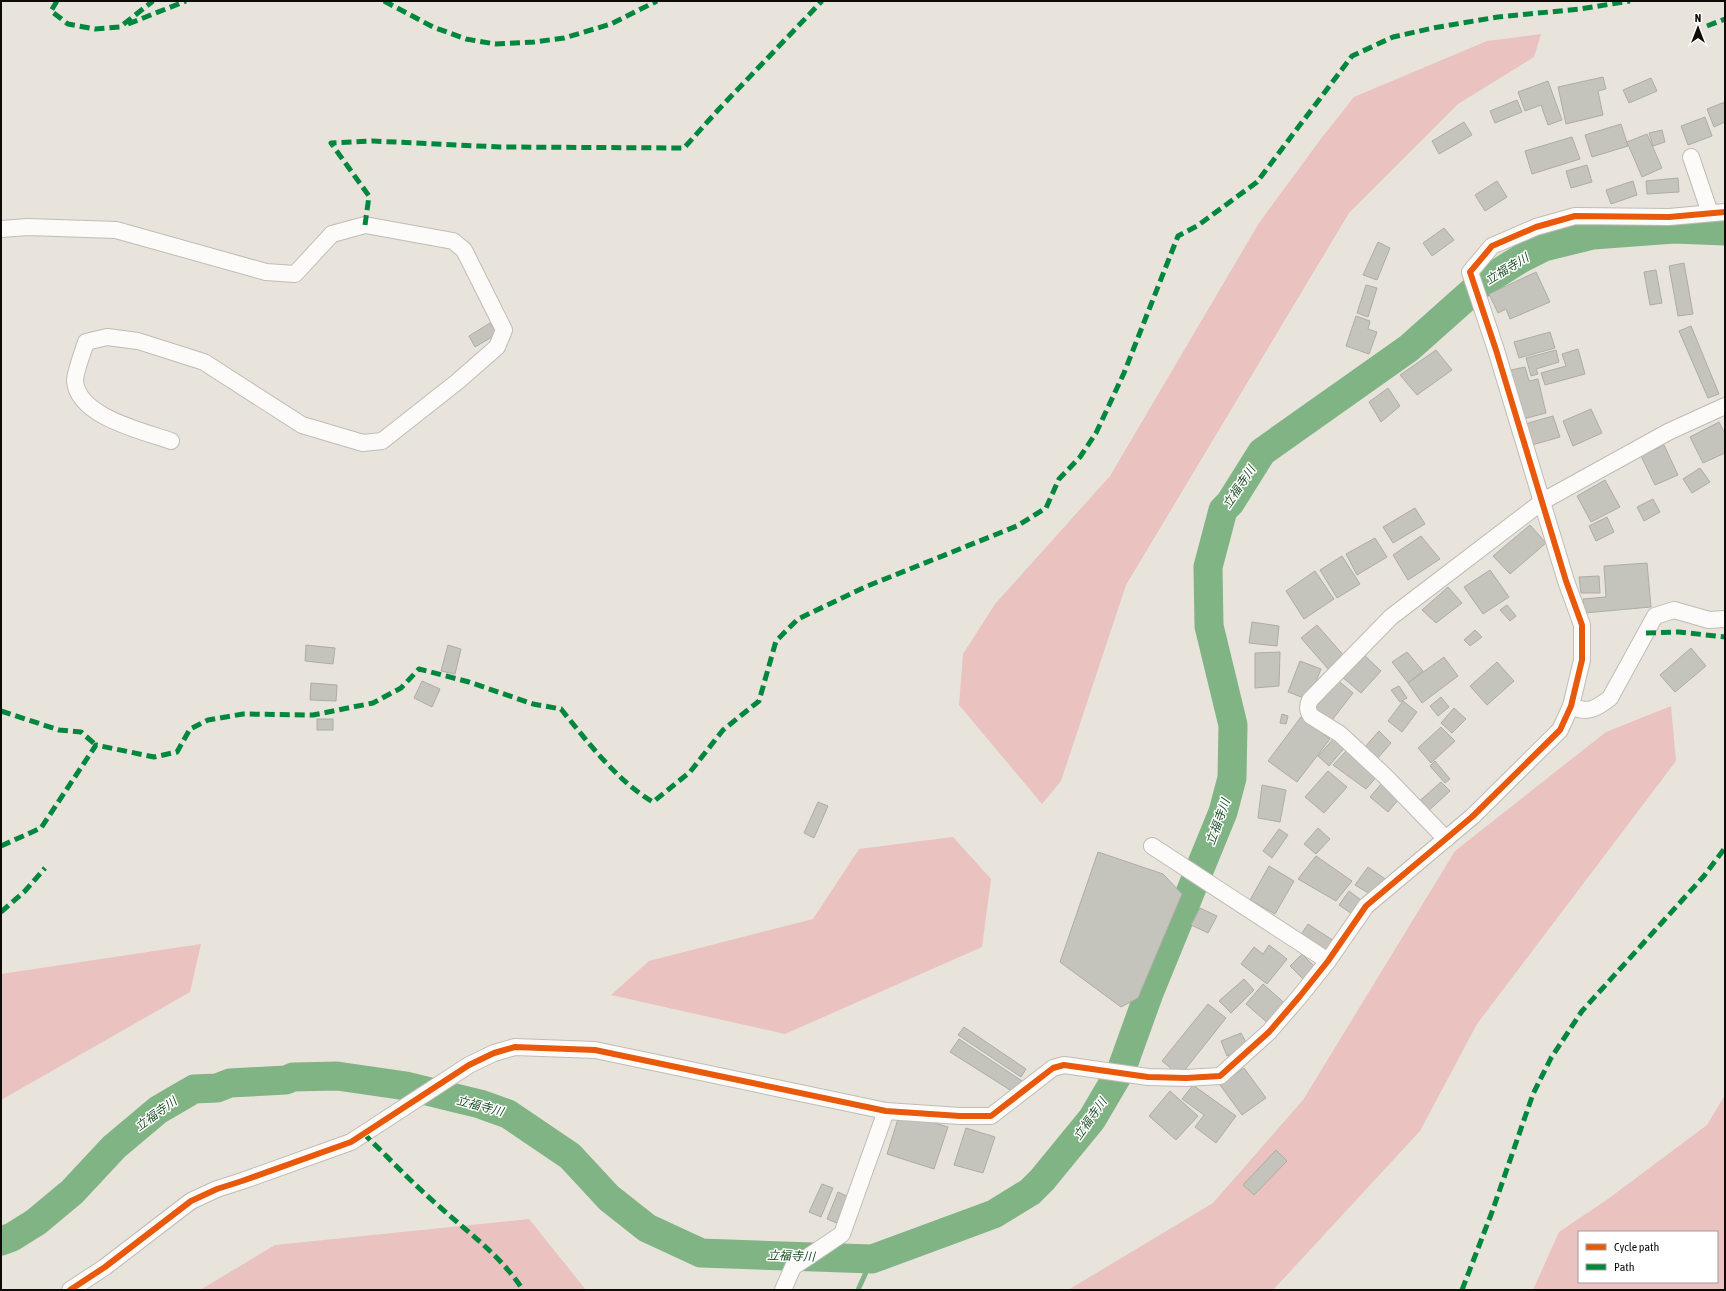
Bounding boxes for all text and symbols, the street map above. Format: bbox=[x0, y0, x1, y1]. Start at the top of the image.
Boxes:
north arrow bbox=[1678, 8, 1718, 48]
text: N bbox=[1695, 12, 1701, 24]
water label: 立福寺川 bbox=[1483, 250, 1533, 287]
water label: 立福寺川 bbox=[1220, 462, 1259, 511]
water label: 立福寺川 bbox=[1203, 795, 1233, 847]
water label: 立福寺川 bbox=[132, 1093, 181, 1134]
water label: 立福寺川 bbox=[455, 1093, 507, 1119]
water label: 立福寺川 bbox=[1070, 1094, 1111, 1143]
legend bbox=[1578, 1231, 1718, 1283]
text: Cycle path bbox=[1614, 1240, 1659, 1254]
water label: 立福寺川 bbox=[767, 1248, 817, 1264]
text: Path bbox=[1614, 1260, 1635, 1274]

